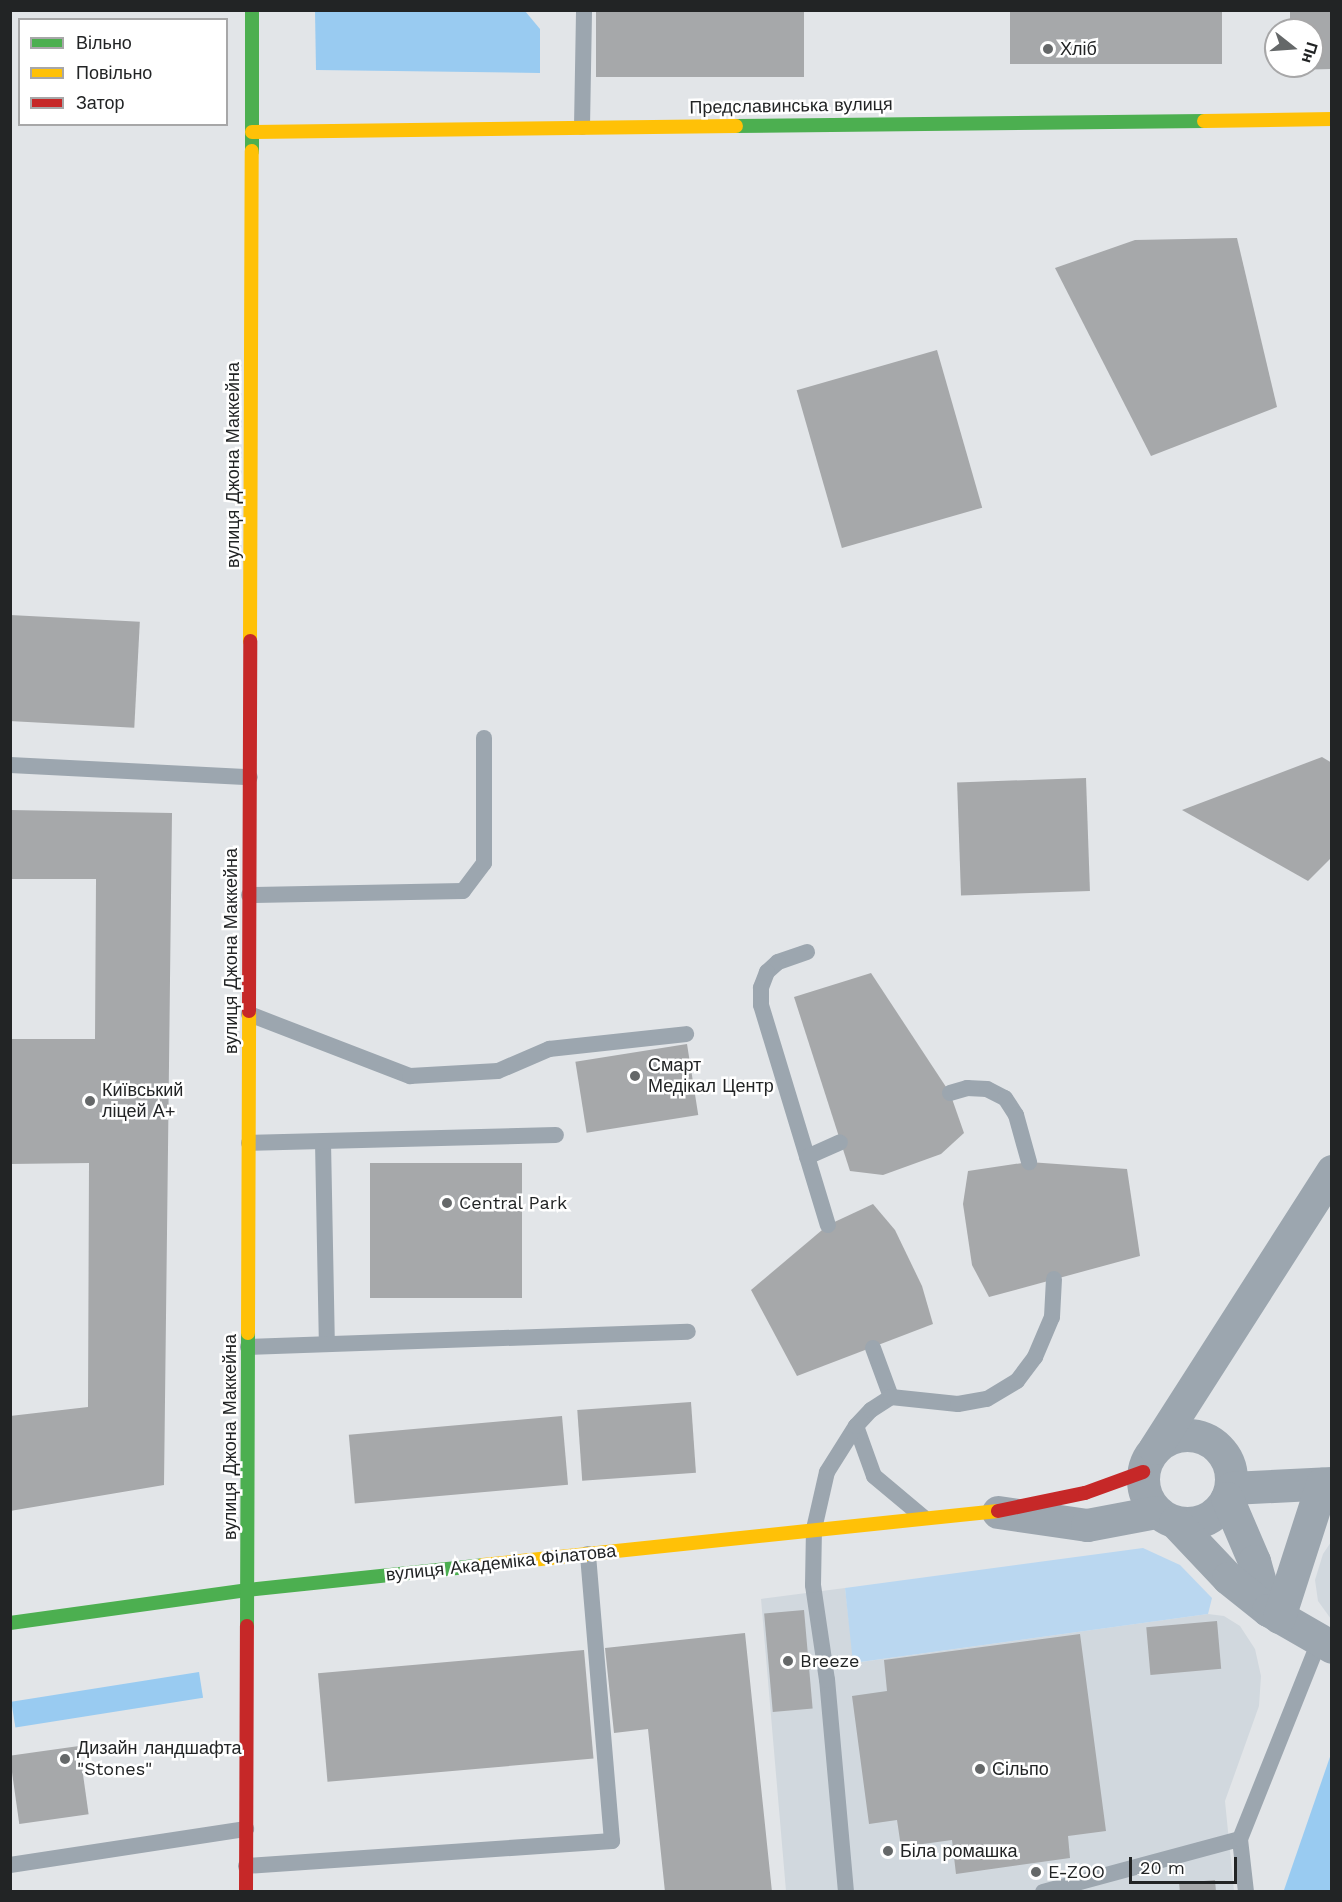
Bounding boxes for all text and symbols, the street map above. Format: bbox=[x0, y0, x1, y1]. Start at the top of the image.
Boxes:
legend bbox=[18, 18, 228, 126]
north arrow bbox=[1264, 18, 1324, 78]
text: Вільно bbox=[76, 32, 132, 53]
place label: Хліб bbox=[1060, 38, 1097, 60]
text: Пн bbox=[1298, 40, 1322, 66]
marker: Хліб bbox=[1041, 42, 1055, 56]
text: Повільно bbox=[76, 62, 152, 83]
text: Затор bbox=[76, 92, 125, 113]
street label: Предславинська вулиця bbox=[689, 93, 893, 119]
street label: вулиця Джона Маккейна bbox=[222, 362, 244, 568]
street label: вулиця Джона Маккейна bbox=[220, 848, 242, 1054]
place label: Смарт Медікал Центр bbox=[648, 1055, 774, 1098]
marker: Смарт Медікал Центр bbox=[626, 1067, 644, 1085]
place label: Київський ліцей А+ bbox=[102, 1080, 183, 1122]
marker: Київський ліцей А+ bbox=[83, 1094, 97, 1108]
place label: Central Park bbox=[459, 1192, 568, 1214]
marker: Central Park bbox=[440, 1196, 454, 1210]
street label: вулиця Джона Маккейна bbox=[219, 1334, 241, 1540]
street label: вулиця Академіка Філатова bbox=[385, 1540, 617, 1586]
place label: Breeze bbox=[800, 1650, 859, 1672]
marker: Breeze bbox=[781, 1654, 795, 1668]
place label: Дизайн ландшафта "Stones" bbox=[77, 1738, 242, 1780]
marker: Дизайн ландшафта "Stones" bbox=[58, 1752, 72, 1766]
place label: Сільпо bbox=[992, 1758, 1049, 1780]
marker: Сільпо bbox=[973, 1762, 987, 1776]
place label: Біла ромашка bbox=[900, 1840, 1018, 1862]
marker: Біла ромашка bbox=[881, 1844, 895, 1858]
scale bar bbox=[1132, 1845, 1240, 1883]
text: 20 m bbox=[1140, 1857, 1185, 1878]
place label: E-ZOO bbox=[1048, 1861, 1105, 1883]
marker: E-ZOO bbox=[1029, 1865, 1043, 1879]

